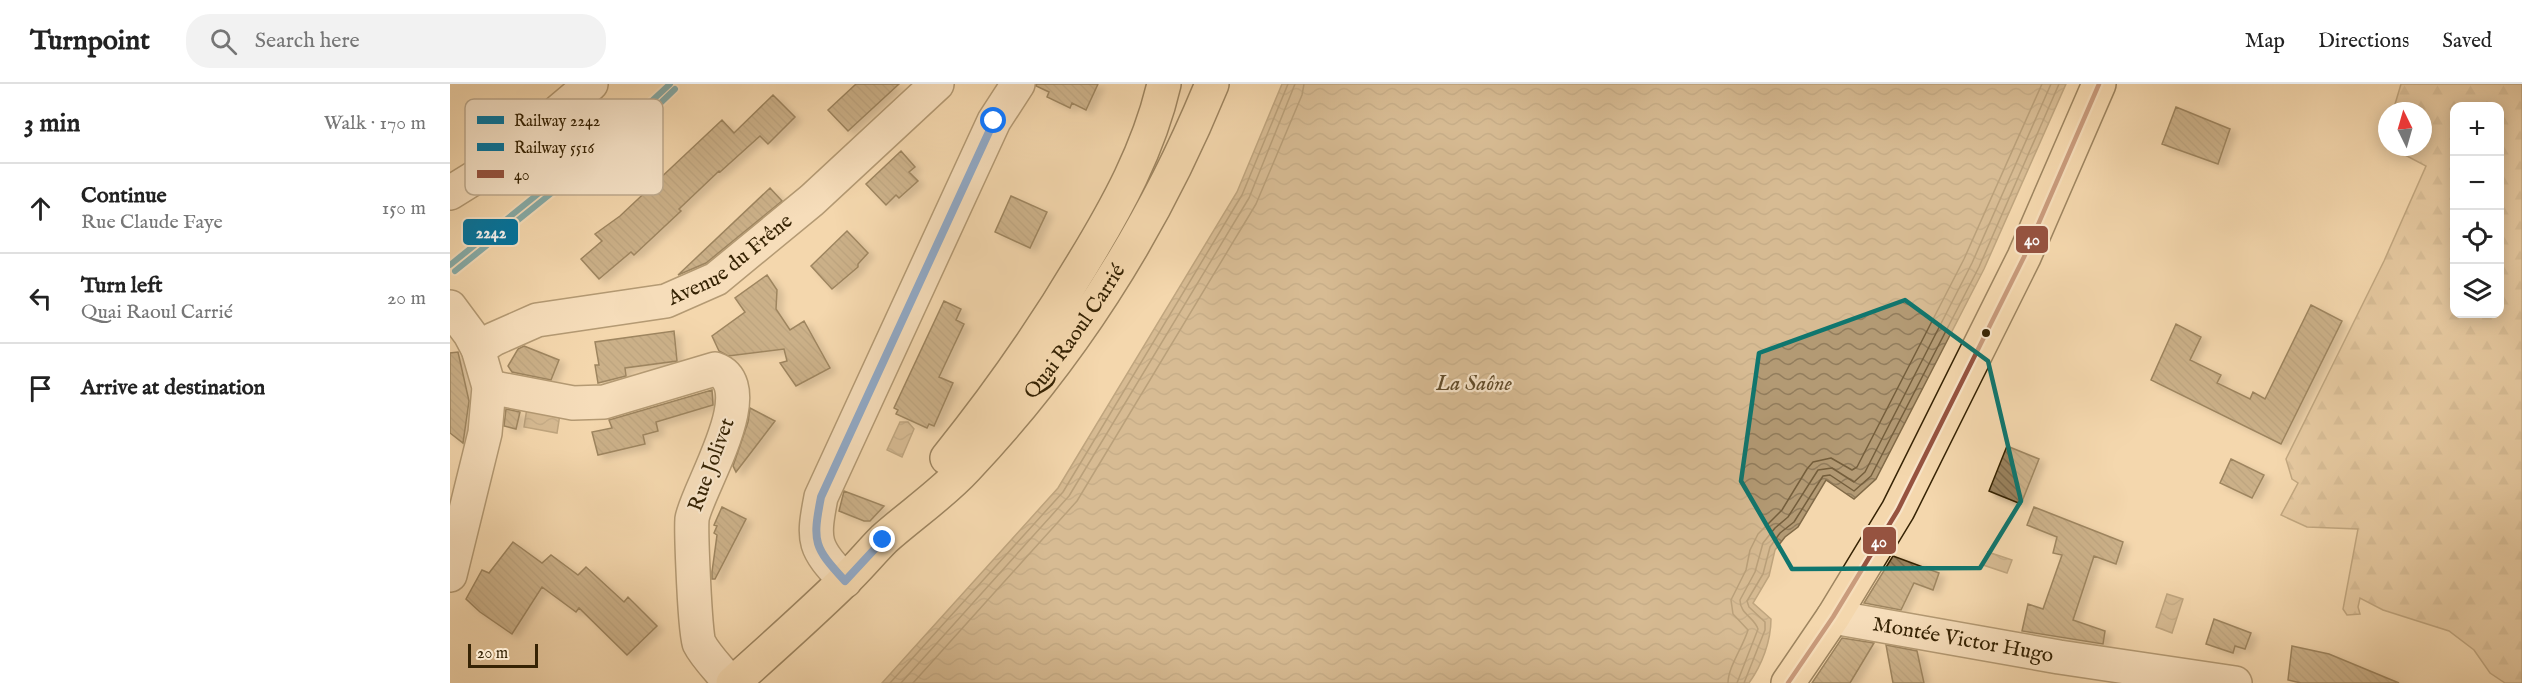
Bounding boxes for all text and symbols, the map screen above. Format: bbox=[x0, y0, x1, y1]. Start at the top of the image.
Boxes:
search box bbox=[186, 14, 606, 68]
text: Turnpoint bbox=[30, 24, 150, 59]
icon: search bbox=[207, 25, 240, 58]
text: Search here bbox=[255, 27, 360, 55]
text: Map bbox=[2245, 28, 2285, 55]
text: Directions bbox=[2318, 28, 2409, 55]
text: Saved bbox=[2442, 28, 2492, 55]
legend bbox=[465, 99, 663, 195]
north arrow bbox=[2378, 102, 2432, 156]
map controls bbox=[2450, 102, 2504, 318]
button: + bbox=[2450, 102, 2504, 156]
text: 3 min bbox=[24, 107, 80, 140]
route start bbox=[980, 107, 1006, 133]
text: Walk · 170 m bbox=[324, 111, 426, 136]
text: Railway 2242 bbox=[514, 112, 600, 132]
text: Railway 5516 bbox=[514, 139, 595, 159]
button: − bbox=[2450, 156, 2504, 210]
text: 40 bbox=[514, 166, 530, 186]
text: Continue bbox=[81, 182, 167, 210]
icon: ahead bbox=[24, 192, 57, 225]
text: 150 m bbox=[382, 196, 426, 221]
street label: Avenue du Frêne bbox=[663, 208, 799, 312]
text: Rue Claude Faye bbox=[81, 210, 223, 235]
button: locate bbox=[2450, 210, 2504, 264]
line badge: 2242 bbox=[462, 218, 519, 246]
text: 2242 bbox=[476, 224, 507, 244]
line badge: 40 bbox=[2015, 225, 2049, 254]
text: 40 bbox=[2024, 231, 2040, 251]
street label: Quai Raoul Carrié bbox=[1018, 259, 1132, 405]
button: layers bbox=[2450, 264, 2504, 318]
text: Turn left bbox=[81, 272, 163, 300]
icon: left bbox=[24, 282, 57, 315]
text: 20 m bbox=[387, 286, 426, 311]
text: Quai Raoul Carrié bbox=[81, 300, 233, 325]
unlabelled marker bbox=[1980, 327, 1992, 339]
water label: La Saône bbox=[1435, 370, 1513, 398]
icon: arrive bbox=[24, 372, 57, 405]
text: Arrive at destination bbox=[81, 374, 265, 402]
street label: Rue Jolivet bbox=[683, 415, 741, 515]
route end bbox=[869, 526, 895, 552]
line badge: 40 bbox=[1862, 526, 1897, 555]
text: 40 bbox=[1871, 533, 1887, 553]
street label: Montée Victor Hugo bbox=[1870, 611, 2056, 669]
scale bar bbox=[468, 641, 538, 668]
text: 20 m bbox=[477, 644, 508, 664]

